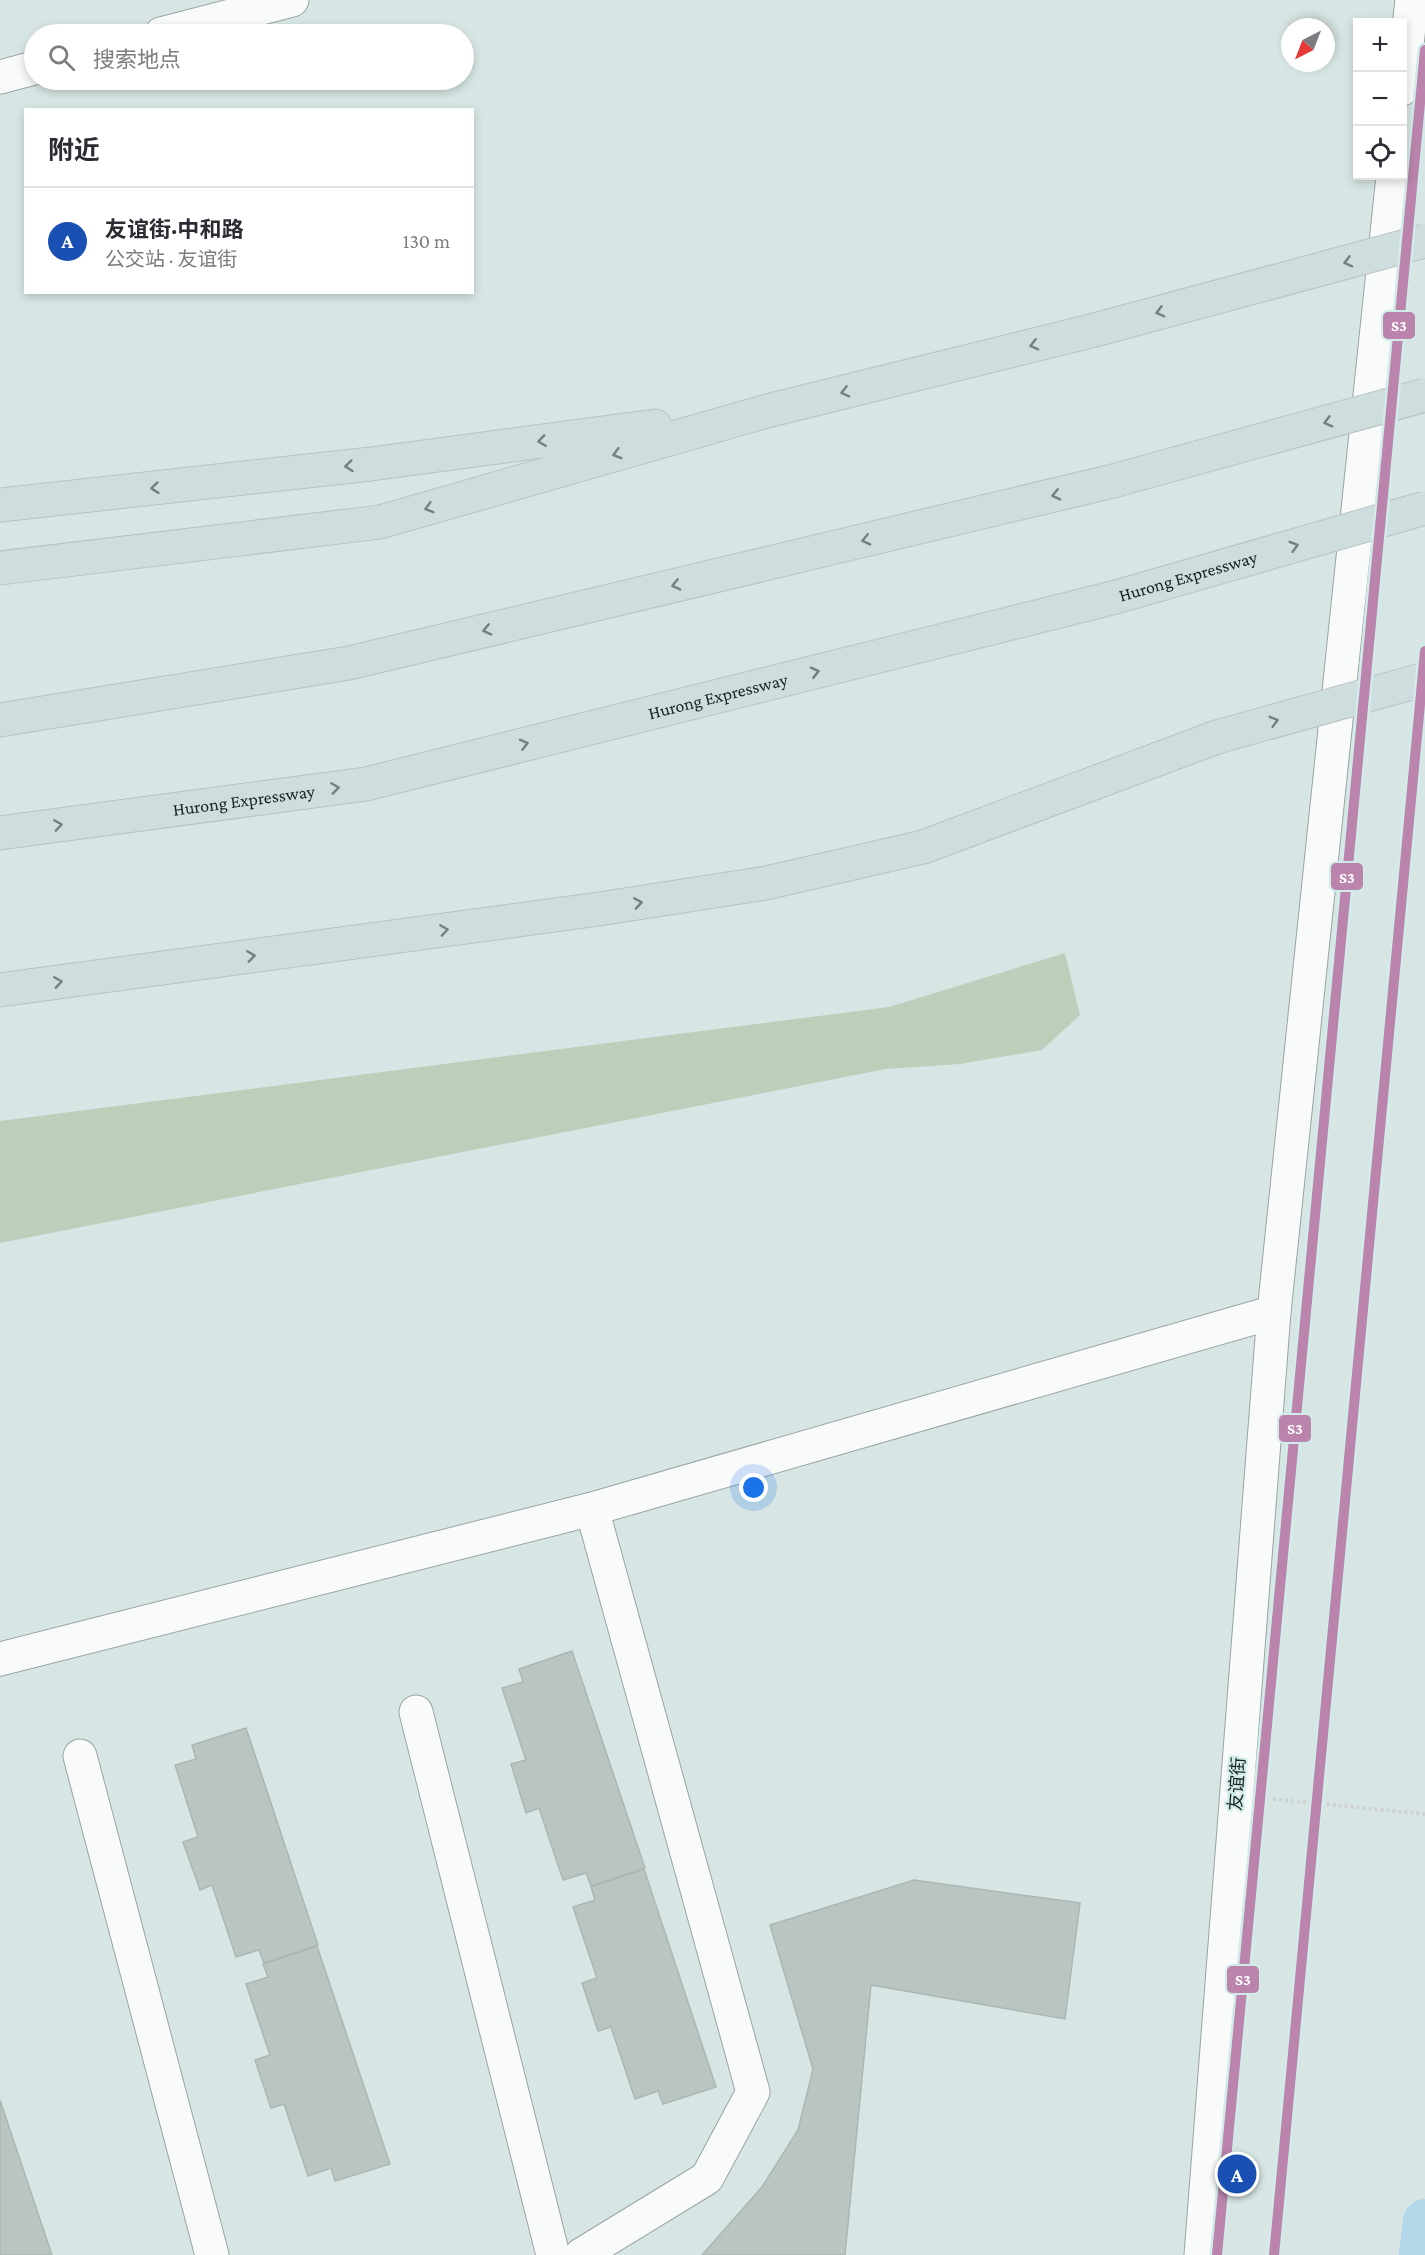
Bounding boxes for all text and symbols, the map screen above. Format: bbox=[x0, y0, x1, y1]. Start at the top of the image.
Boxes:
north arrow bbox=[1281, 18, 1335, 72]
map controls bbox=[1353, 18, 1407, 180]
button: + bbox=[1353, 18, 1407, 72]
search box bbox=[24, 24, 474, 90]
icon: search bbox=[45, 41, 78, 74]
text: 搜索地点 bbox=[93, 47, 181, 72]
button: − bbox=[1353, 72, 1407, 126]
button: locate bbox=[1353, 126, 1407, 180]
text: 附近 bbox=[48, 136, 100, 165]
text: 友谊街·中和路 bbox=[105, 217, 243, 242]
text: A bbox=[62, 230, 73, 252]
text: 130 m bbox=[403, 230, 450, 252]
text: 公交站 · 友谊街 bbox=[105, 248, 237, 270]
one-way arrow bbox=[1343, 255, 1354, 267]
one-way arrow bbox=[1155, 305, 1165, 318]
line badge: S3 bbox=[1382, 311, 1416, 340]
text: S3 bbox=[1391, 317, 1407, 334]
one-way arrow bbox=[1030, 337, 1040, 350]
one-way arrow bbox=[840, 384, 850, 397]
one-way arrow bbox=[1323, 414, 1333, 427]
one-way arrow bbox=[538, 434, 547, 447]
one-way arrow bbox=[612, 447, 622, 459]
one-way arrow bbox=[344, 459, 353, 472]
one-way arrow bbox=[151, 481, 160, 494]
one-way arrow bbox=[1051, 487, 1061, 500]
one-way arrow bbox=[424, 501, 435, 513]
one-way arrow bbox=[861, 532, 871, 545]
one-way arrow bbox=[1288, 541, 1299, 553]
street label: Hurong Expressway bbox=[1117, 547, 1260, 606]
one-way arrow bbox=[672, 578, 682, 591]
one-way arrow bbox=[482, 623, 492, 636]
one-way arrow bbox=[810, 666, 820, 679]
street label: Hurong Expressway bbox=[646, 669, 791, 723]
one-way arrow bbox=[1268, 716, 1279, 728]
one-way arrow bbox=[519, 739, 529, 752]
street label: Hurong Expressway bbox=[172, 781, 317, 820]
one-way arrow bbox=[330, 782, 339, 794]
one-way arrow bbox=[53, 819, 63, 831]
line badge: S3 bbox=[1330, 862, 1364, 891]
text: S3 bbox=[1339, 869, 1355, 886]
one-way arrow bbox=[633, 898, 642, 910]
one-way arrow bbox=[440, 925, 449, 937]
one-way arrow bbox=[247, 951, 256, 963]
one-way arrow bbox=[53, 977, 63, 989]
line badge: S3 bbox=[1278, 1414, 1312, 1443]
text: S3 bbox=[1287, 1420, 1303, 1437]
your location bbox=[739, 1473, 768, 1502]
street label: 友谊街 bbox=[1225, 1756, 1249, 1812]
line badge: S3 bbox=[1226, 1965, 1260, 1994]
text: S3 bbox=[1235, 1971, 1251, 1988]
pin: A bbox=[1218, 2152, 1256, 2196]

